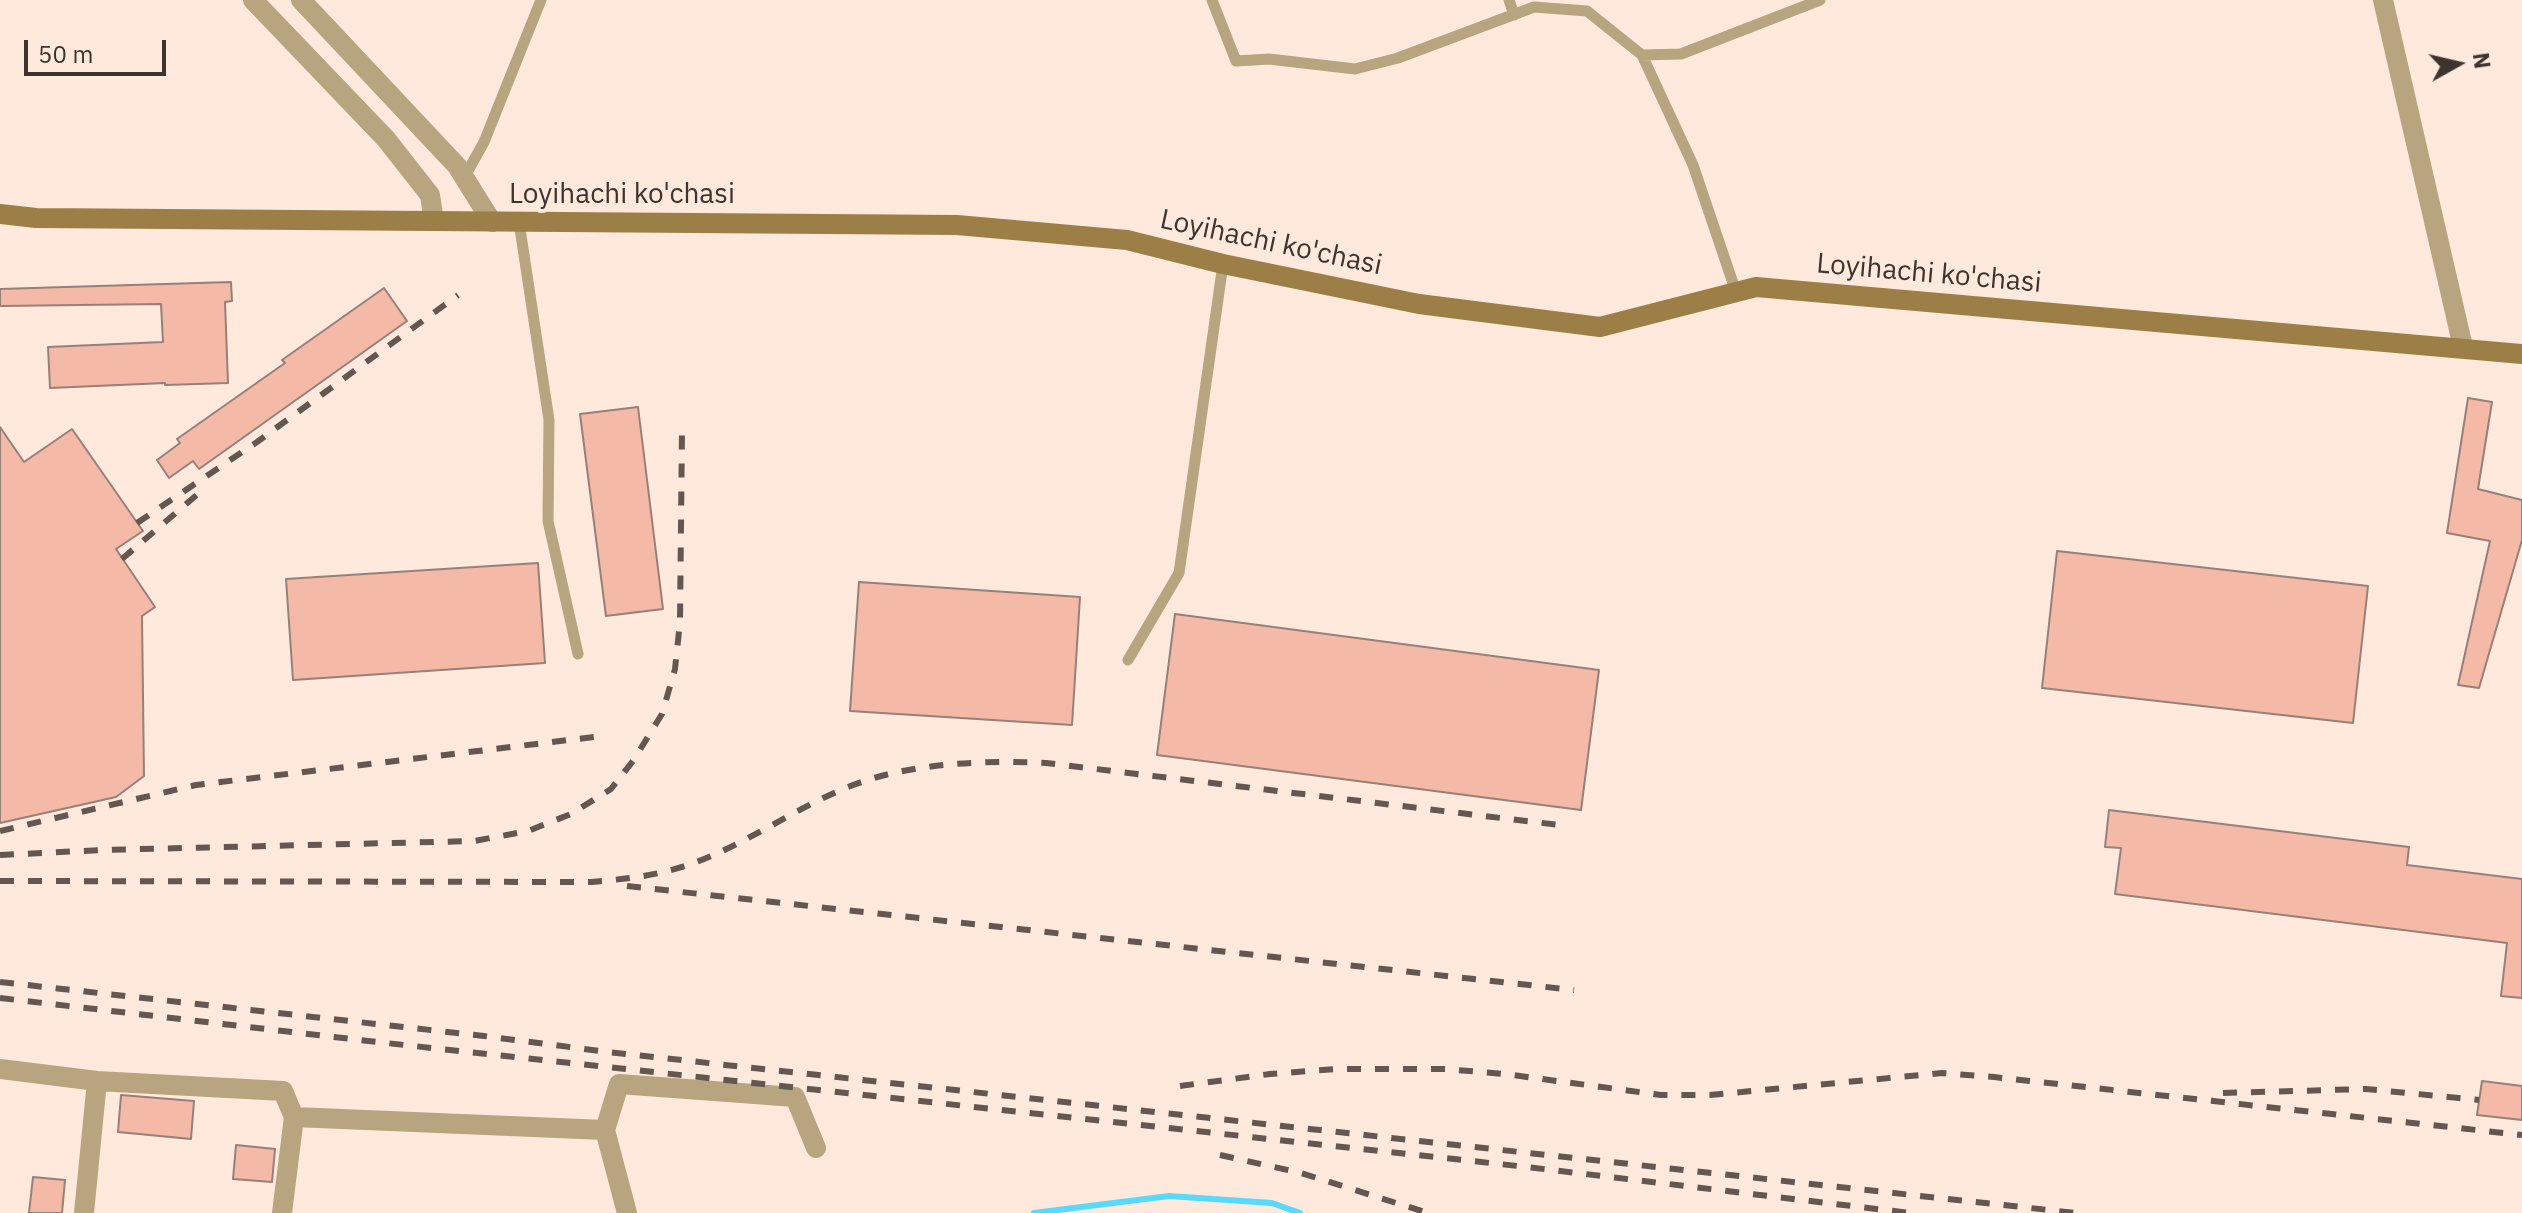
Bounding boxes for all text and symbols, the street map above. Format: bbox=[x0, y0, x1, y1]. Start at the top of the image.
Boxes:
scale bar bbox=[28, 24, 170, 74]
north arrow bbox=[2418, 24, 2498, 104]
text: 50 m bbox=[38, 38, 93, 70]
text: N bbox=[2467, 51, 2498, 70]
street label: Loyihachi ko'chasi bbox=[509, 178, 735, 212]
street label: Loyihachi ko'chasi bbox=[1157, 203, 1385, 283]
street label: Loyihachi ko'chasi bbox=[1815, 247, 2043, 301]

